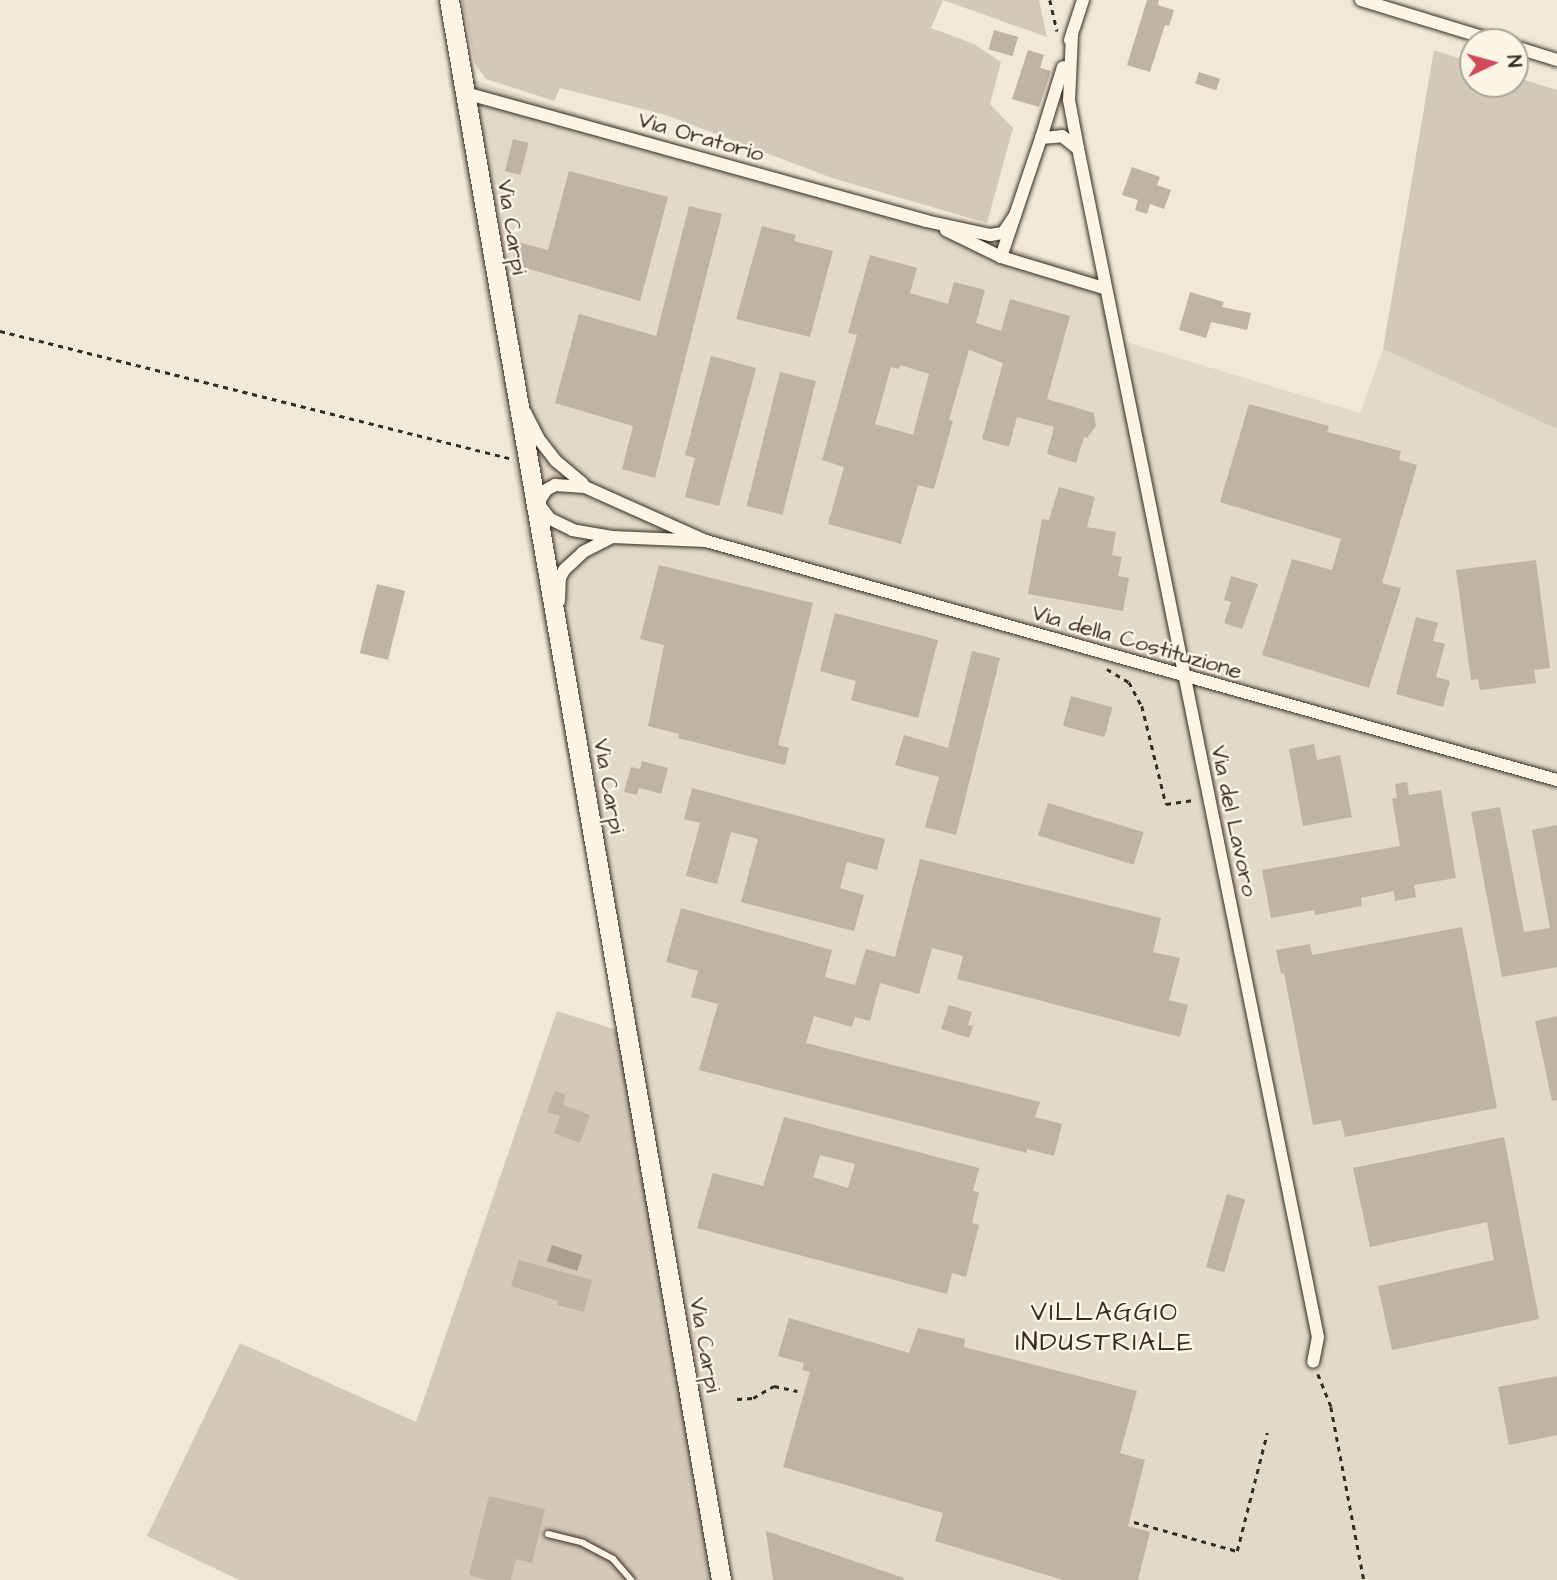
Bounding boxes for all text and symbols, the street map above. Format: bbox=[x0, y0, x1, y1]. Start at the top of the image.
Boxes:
north arrow bbox=[1459, 28, 1529, 98]
text: N bbox=[1499, 54, 1527, 68]
street label: Via Oratorio bbox=[635, 106, 767, 168]
street label: Via Carpi bbox=[491, 178, 533, 276]
street label: Via della Costituzione bbox=[1029, 599, 1245, 685]
street label: Via Carpi bbox=[587, 736, 631, 836]
street label: Via del Lavoro bbox=[1204, 743, 1264, 899]
street label: Via Carpi bbox=[683, 1295, 727, 1395]
district label: VILLAGGIO INDUSTRIALE bbox=[1017, 1297, 1193, 1358]

